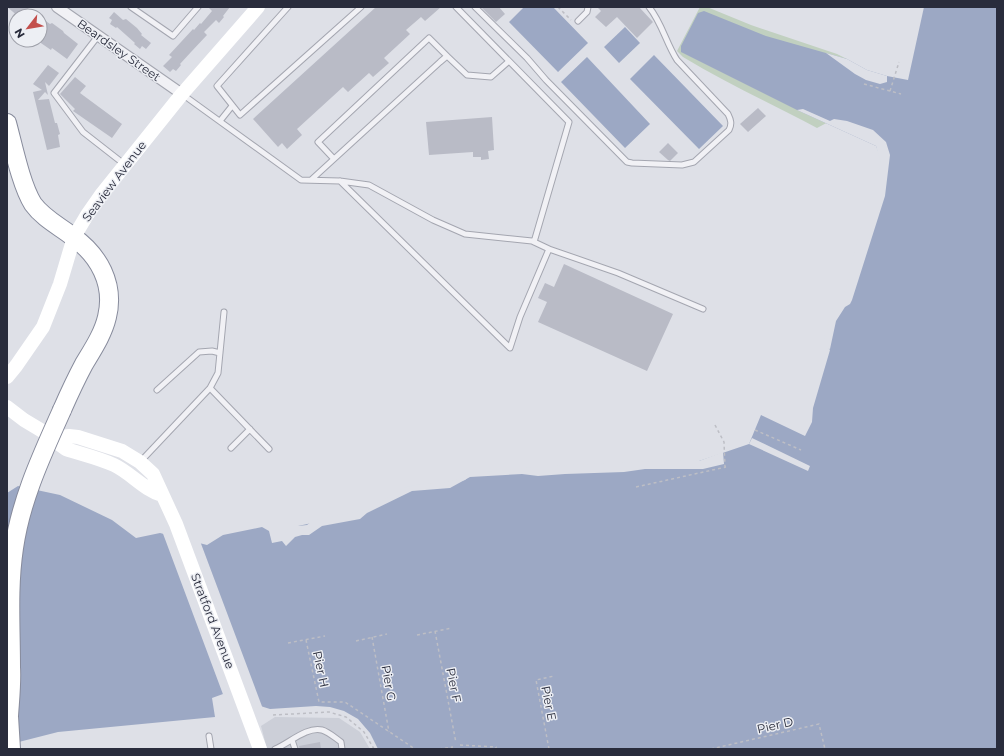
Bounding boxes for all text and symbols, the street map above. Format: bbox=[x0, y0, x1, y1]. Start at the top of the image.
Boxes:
north arrow bbox=[8, 8, 48, 48]
street label: Beardsley Street bbox=[74, 16, 164, 84]
text: N bbox=[11, 26, 28, 41]
street label: Seaview Avenue bbox=[79, 138, 149, 224]
street label: Stratford Avenue bbox=[188, 571, 238, 671]
street label: Pier H bbox=[310, 649, 332, 689]
street label: Pier G bbox=[378, 664, 400, 702]
street label: Pier F bbox=[443, 667, 465, 704]
street label: Pier E bbox=[538, 684, 560, 722]
street label: Pier D bbox=[755, 714, 795, 736]

